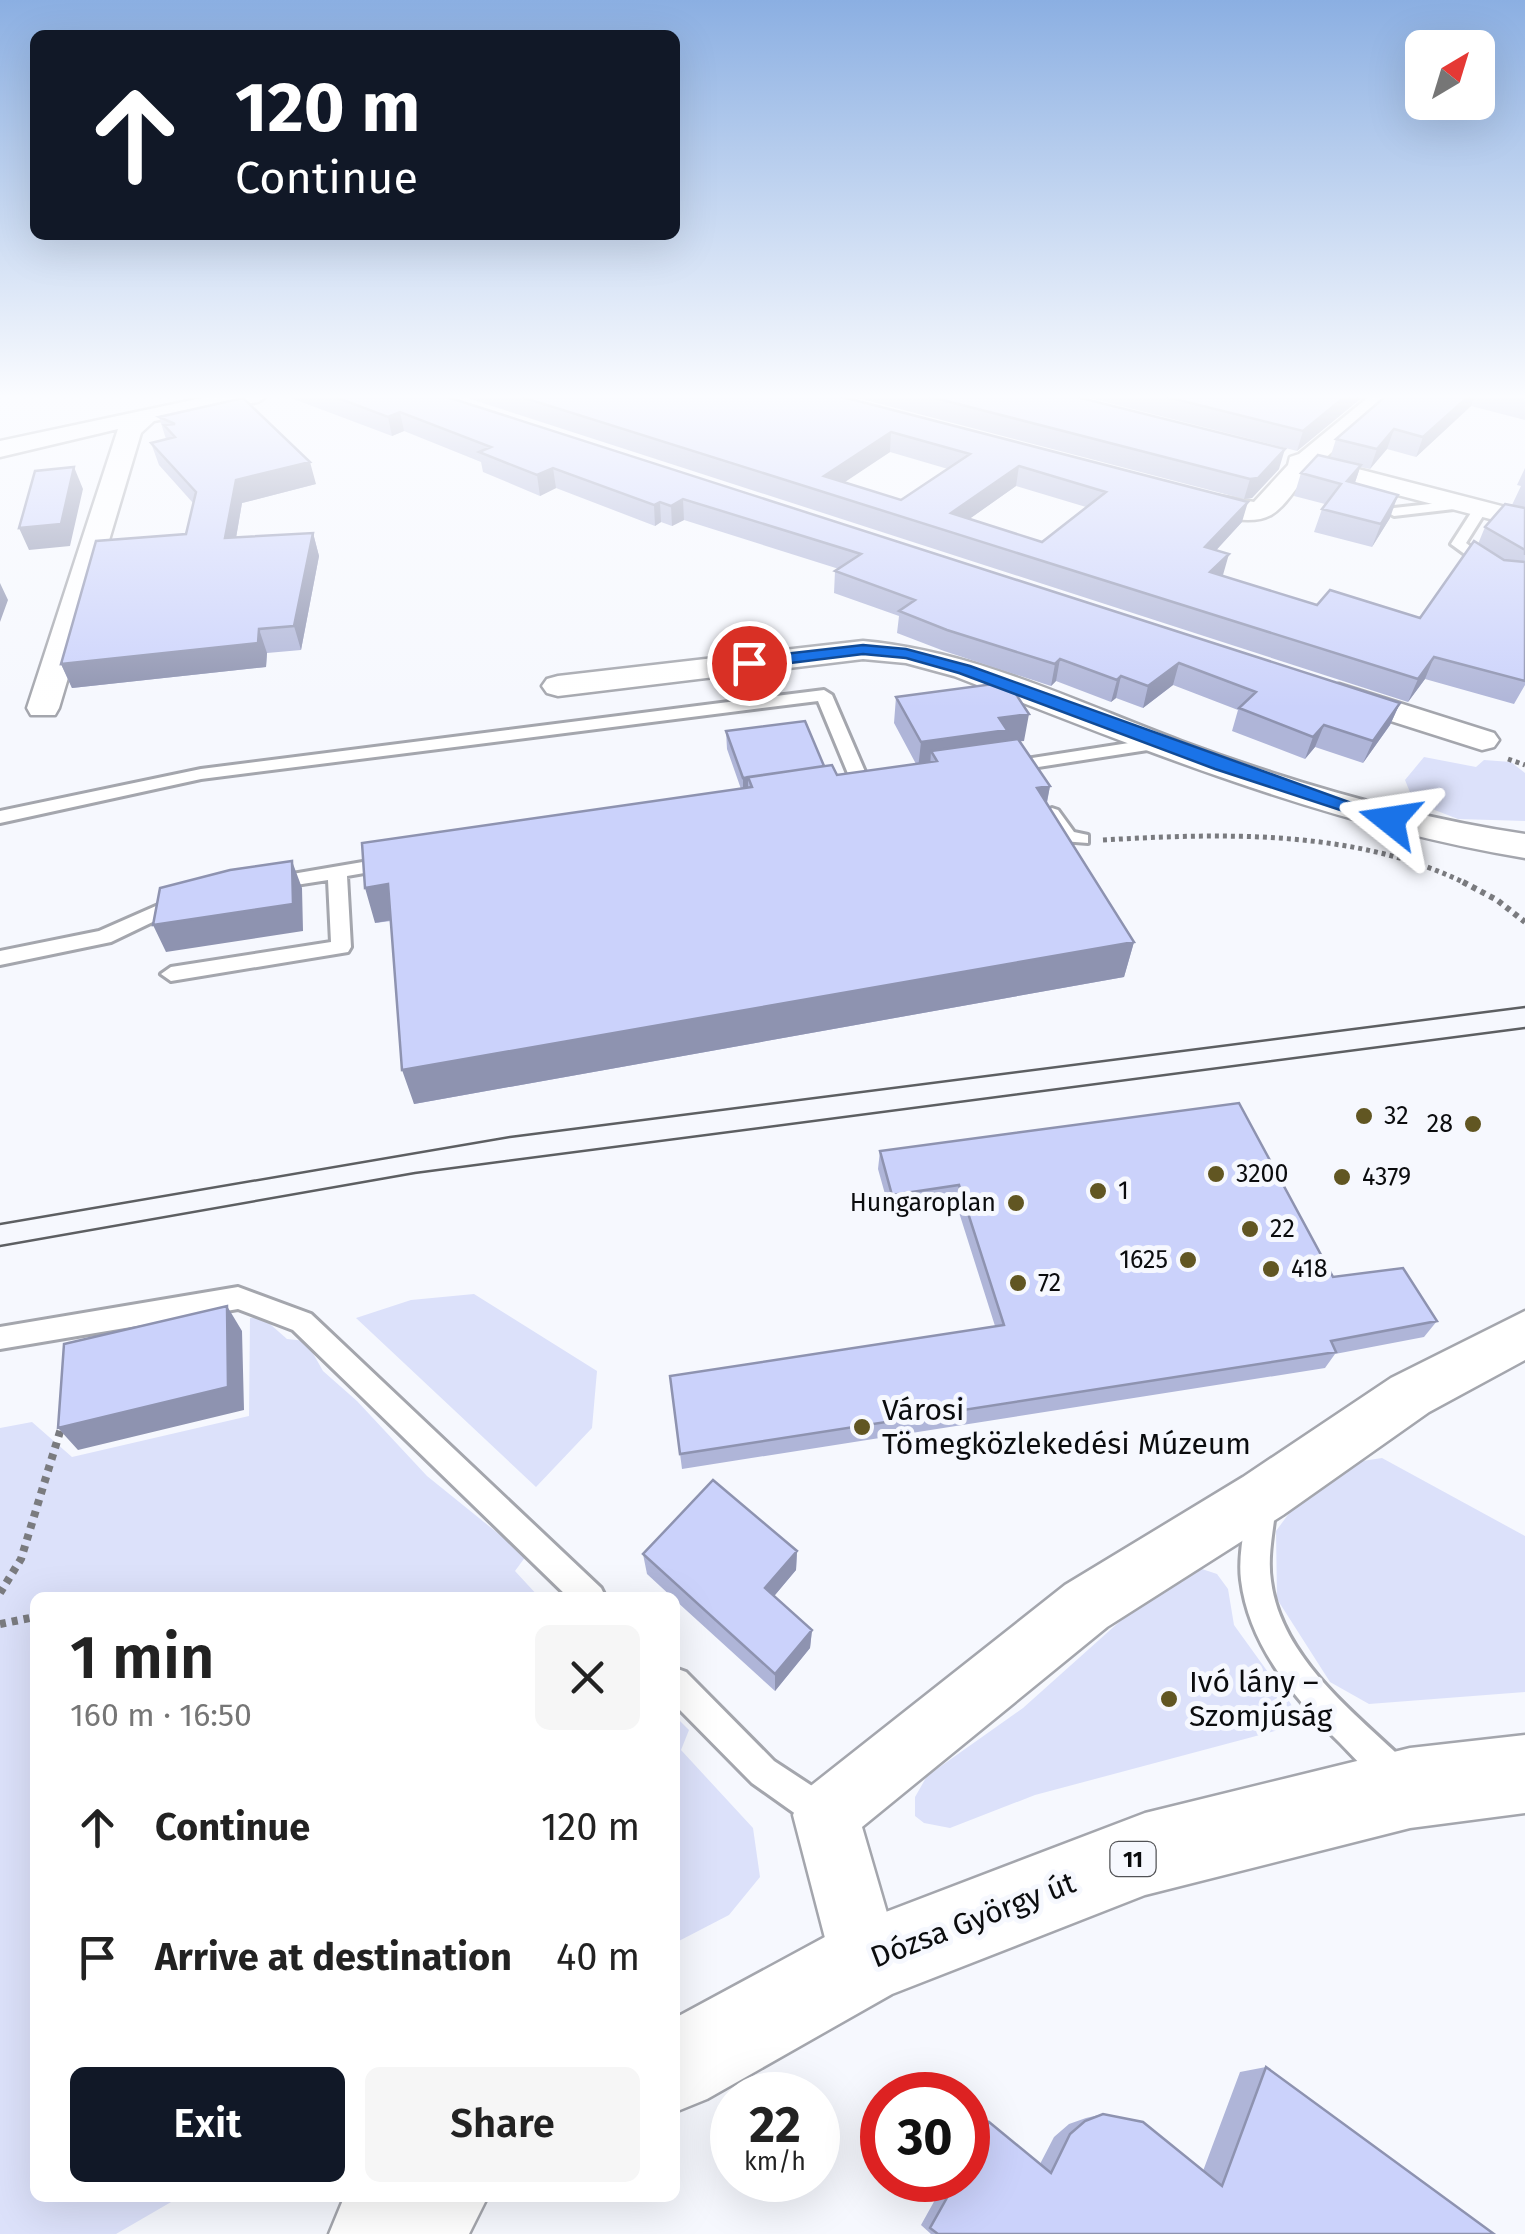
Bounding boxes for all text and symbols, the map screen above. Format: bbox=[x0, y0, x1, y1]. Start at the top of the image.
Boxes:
north arrow bbox=[1405, 30, 1495, 120]
map controls bbox=[1405, 30, 1495, 120]
text: 120 m bbox=[235, 66, 420, 150]
icon: ahead bbox=[70, 70, 200, 200]
text: Continue bbox=[235, 151, 418, 205]
pin bbox=[707, 621, 792, 706]
icon: arrive bbox=[722, 636, 777, 691]
position arrow bbox=[1338, 768, 1442, 872]
place label: 32 bbox=[1384, 1101, 1409, 1131]
marker: 32 bbox=[1353, 1105, 1375, 1127]
place label: 28 bbox=[1427, 1109, 1453, 1139]
marker: 28 bbox=[1462, 1113, 1484, 1135]
place label: 3200 bbox=[1236, 1159, 1289, 1189]
place label: 4379 bbox=[1362, 1162, 1411, 1192]
marker: 3200 bbox=[1205, 1163, 1227, 1185]
marker: 4379 bbox=[1331, 1166, 1353, 1188]
place label: 1 bbox=[1118, 1176, 1129, 1206]
marker: 1 bbox=[1087, 1180, 1109, 1202]
place label: Hungaroplan bbox=[850, 1188, 996, 1218]
marker: Hungaroplan bbox=[1005, 1192, 1027, 1214]
place label: 22 bbox=[1270, 1214, 1295, 1244]
marker: 22 bbox=[1239, 1218, 1261, 1240]
place label: 1625 bbox=[1119, 1245, 1168, 1275]
marker: 1625 bbox=[1177, 1249, 1199, 1271]
place label: 418 bbox=[1291, 1254, 1327, 1284]
marker: 418 bbox=[1260, 1258, 1282, 1280]
place label: 72 bbox=[1038, 1268, 1061, 1298]
marker: 72 bbox=[1007, 1272, 1029, 1294]
place label: Városi Tömegközlekedési Múzeum bbox=[882, 1392, 1251, 1462]
marker: Városi Tömegközlekedési Múzeum bbox=[851, 1416, 873, 1438]
text: 1 min bbox=[70, 1622, 215, 1694]
button: close bbox=[535, 1625, 640, 1730]
place label: Ivó lány – Szomjúság bbox=[1189, 1664, 1333, 1734]
marker: Ivó lány – Szomjúság bbox=[1158, 1688, 1180, 1710]
text: 160 m · 16:50 bbox=[70, 1696, 252, 1734]
icon: ahead bbox=[70, 1800, 125, 1855]
text: Continue bbox=[155, 1804, 310, 1850]
text: 120 m bbox=[541, 1804, 640, 1850]
road number: 11 bbox=[1110, 1842, 1156, 1876]
street label: Dózsa György út bbox=[866, 1864, 1081, 1976]
icon: arrive bbox=[70, 1930, 125, 1985]
text: Arrive at destination bbox=[155, 1934, 512, 1980]
text: 40 m bbox=[556, 1934, 640, 1980]
button: Exit bbox=[70, 2067, 345, 2182]
button: Share bbox=[365, 2067, 640, 2182]
speed limit sign: 30 bbox=[860, 2072, 990, 2202]
text: 22 bbox=[749, 2095, 801, 2155]
text: km/h bbox=[744, 2147, 806, 2177]

